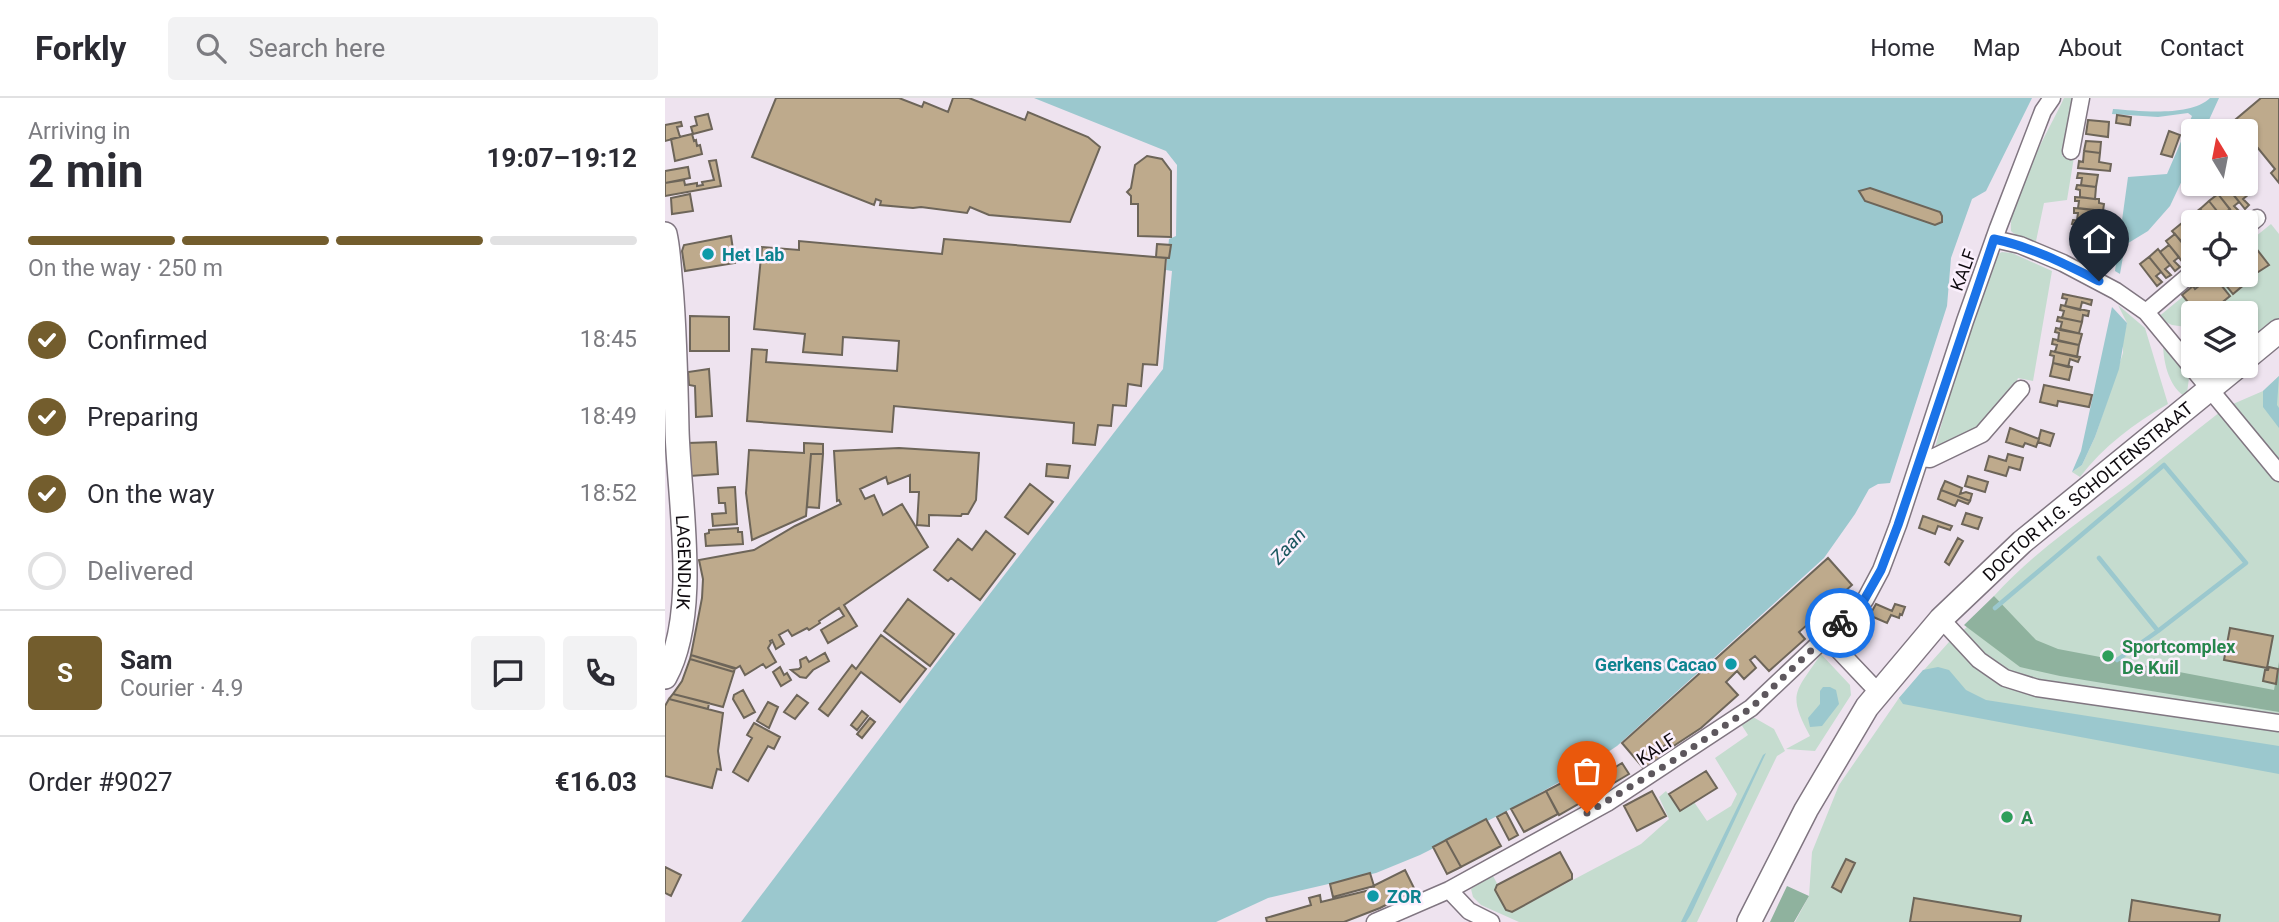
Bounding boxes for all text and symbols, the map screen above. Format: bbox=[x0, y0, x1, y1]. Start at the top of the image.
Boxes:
search box bbox=[168, 17, 658, 80]
text: Forkly bbox=[35, 29, 126, 68]
icon: search bbox=[192, 29, 230, 67]
text: Search here bbox=[248, 33, 385, 63]
text: Home bbox=[1870, 34, 1935, 62]
text: Map bbox=[1973, 34, 2020, 62]
text: About bbox=[2058, 34, 2122, 62]
text: Contact bbox=[2160, 34, 2244, 62]
text: Arriving in bbox=[28, 118, 131, 145]
north arrow bbox=[2181, 119, 2257, 196]
map controls bbox=[2181, 119, 2258, 378]
text: 19:07–19:12 bbox=[487, 143, 637, 173]
text: 2 min bbox=[28, 144, 144, 198]
pin bbox=[2069, 209, 2129, 281]
button: locate bbox=[2181, 210, 2258, 287]
icon: home bbox=[2080, 220, 2118, 258]
place label: Het Lab bbox=[722, 244, 785, 265]
marker: Het Lab bbox=[700, 246, 716, 262]
street label: KALF bbox=[1946, 246, 1980, 294]
text: On the way · 250 m bbox=[28, 255, 223, 282]
button: layers bbox=[2181, 301, 2258, 378]
icon: check bbox=[28, 321, 66, 359]
text: Confirmed bbox=[87, 325, 208, 355]
text: 18:45 bbox=[580, 326, 637, 353]
street label: DOCTOR H.G. SCHOLTENSTRAAT bbox=[1978, 397, 2197, 585]
icon: check bbox=[28, 398, 66, 436]
text: Preparing bbox=[87, 402, 199, 432]
text: 18:49 bbox=[580, 403, 637, 430]
icon: check bbox=[28, 475, 66, 513]
text: On the way bbox=[87, 479, 215, 509]
text: 18:52 bbox=[580, 480, 637, 507]
street label: LAGENDIJK bbox=[672, 514, 696, 611]
water label: Zaan bbox=[1265, 523, 1310, 570]
text: Delivered bbox=[87, 556, 194, 586]
courier bbox=[1805, 588, 1875, 658]
icon: bike bbox=[1821, 604, 1859, 642]
button: chat bbox=[471, 636, 545, 710]
button: phone bbox=[563, 636, 637, 710]
place label: Sportcomplex De Kuil bbox=[2122, 636, 2236, 678]
text: Sam bbox=[120, 645, 172, 675]
marker: Sportcomplex De Kuil bbox=[2100, 648, 2116, 664]
place label: Gerkens Cacao bbox=[1595, 654, 1717, 675]
marker: Gerkens Cacao bbox=[1723, 656, 1739, 672]
text: S bbox=[57, 658, 73, 688]
text: Courier · 4.9 bbox=[120, 675, 243, 702]
street label: KALF bbox=[1632, 729, 1680, 769]
pin bbox=[1557, 741, 1617, 813]
icon: bag bbox=[1568, 752, 1606, 790]
text: Order #9027 bbox=[28, 767, 173, 797]
text: €16.03 bbox=[555, 767, 637, 797]
place label: A bbox=[2021, 807, 2034, 828]
marker: A bbox=[1999, 809, 2015, 825]
place label: ZOR bbox=[1387, 886, 1422, 907]
marker: ZOR bbox=[1365, 888, 1381, 904]

